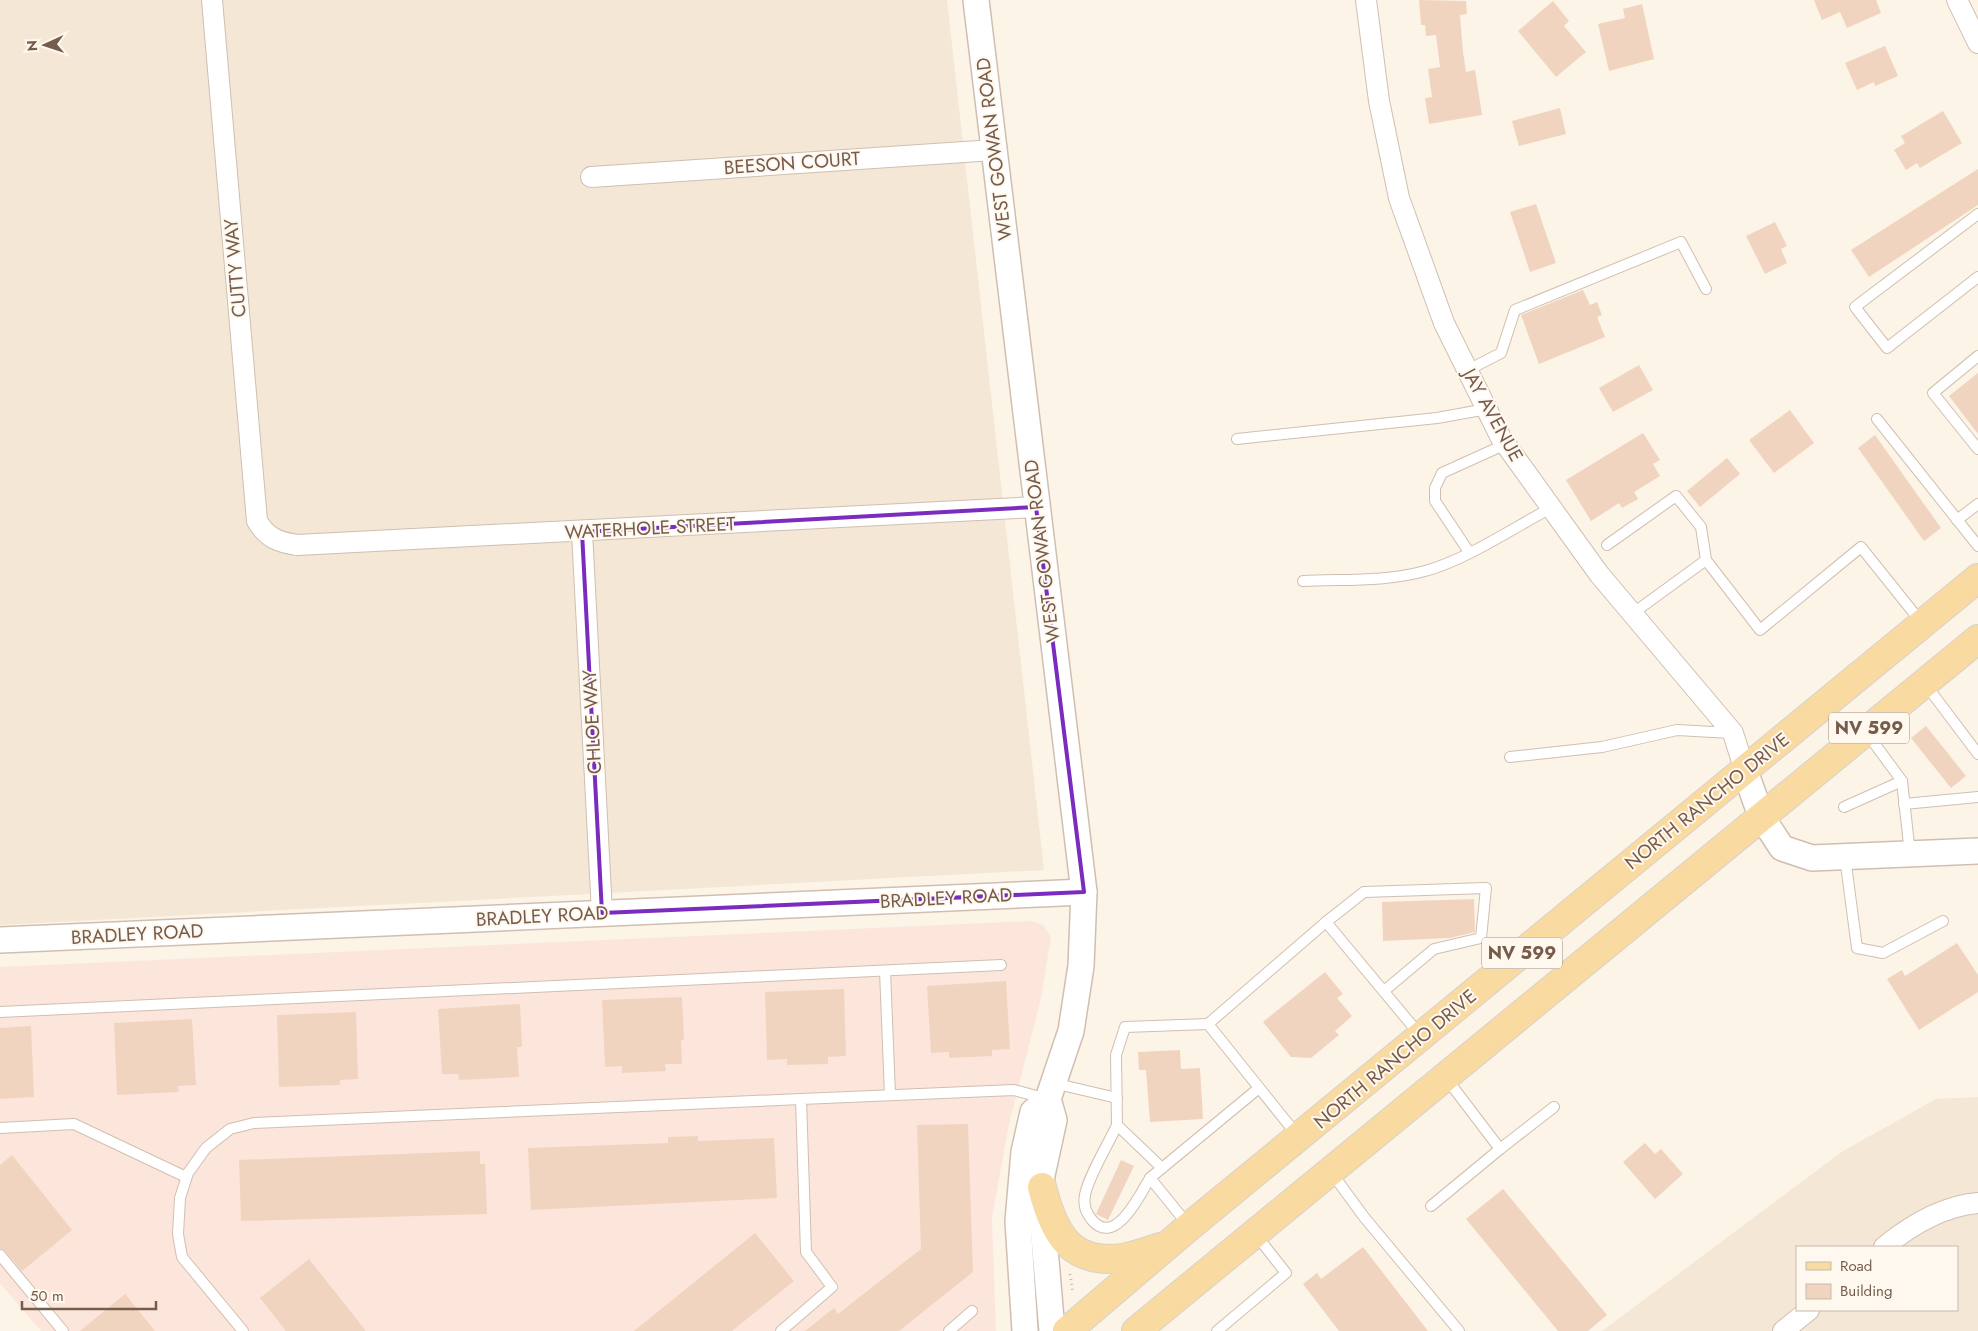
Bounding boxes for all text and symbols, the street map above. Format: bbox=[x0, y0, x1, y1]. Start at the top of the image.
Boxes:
north arrow bbox=[20, 20, 70, 70]
text: N bbox=[22, 40, 42, 52]
street label: WEST GOWAN ROAD bbox=[969, 56, 1019, 242]
street label: BEESON COURT bbox=[723, 145, 861, 181]
street label: CUTTY WAY bbox=[217, 217, 253, 318]
street label: JAY AVENUE bbox=[1455, 361, 1530, 467]
street label: WEST GOWAN ROAD bbox=[1017, 458, 1067, 644]
street label: WATERHOLE STREET bbox=[564, 510, 736, 546]
street label: CHLOE WAY bbox=[576, 669, 608, 775]
road number: NV 599 bbox=[1829, 712, 1909, 744]
street label: NORTH RANCHO DRIVE bbox=[1619, 726, 1795, 876]
street label: BRADLEY ROAD bbox=[879, 881, 1013, 915]
street label: BRADLEY ROAD bbox=[475, 899, 609, 933]
street label: BRADLEY ROAD bbox=[70, 917, 204, 951]
road number: NV 599 bbox=[1482, 938, 1562, 968]
street label: NORTH RANCHO DRIVE bbox=[1308, 983, 1482, 1135]
legend bbox=[1796, 1246, 1958, 1311]
text: Road bbox=[1840, 1255, 1872, 1277]
scale bar bbox=[22, 1278, 156, 1310]
text: Building bbox=[1840, 1280, 1892, 1302]
text: 50 m bbox=[30, 1285, 64, 1307]

